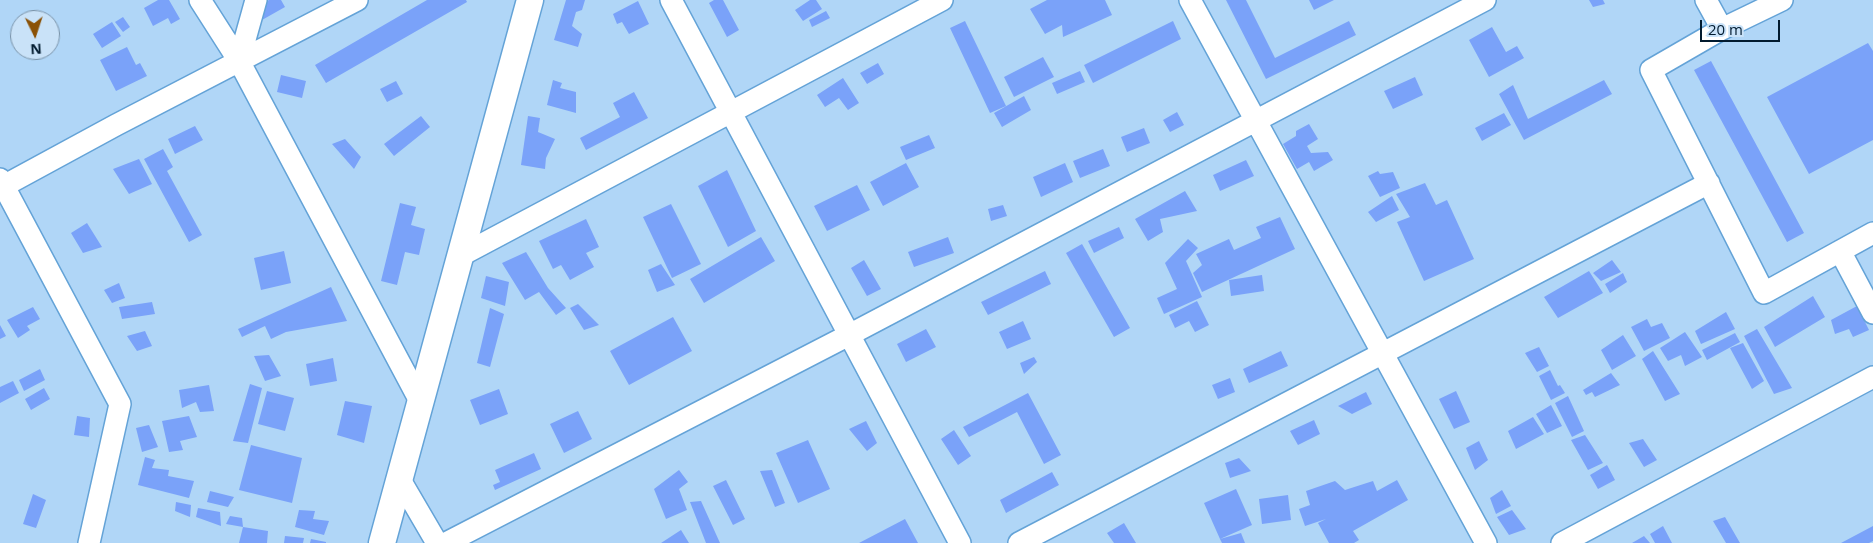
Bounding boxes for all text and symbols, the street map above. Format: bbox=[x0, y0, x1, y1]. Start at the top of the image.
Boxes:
north arrow bbox=[10, 10, 60, 60]
scale bar bbox=[1703, 10, 1783, 42]
text: 20 m bbox=[1708, 19, 1743, 39]
text: N bbox=[30, 40, 42, 59]

